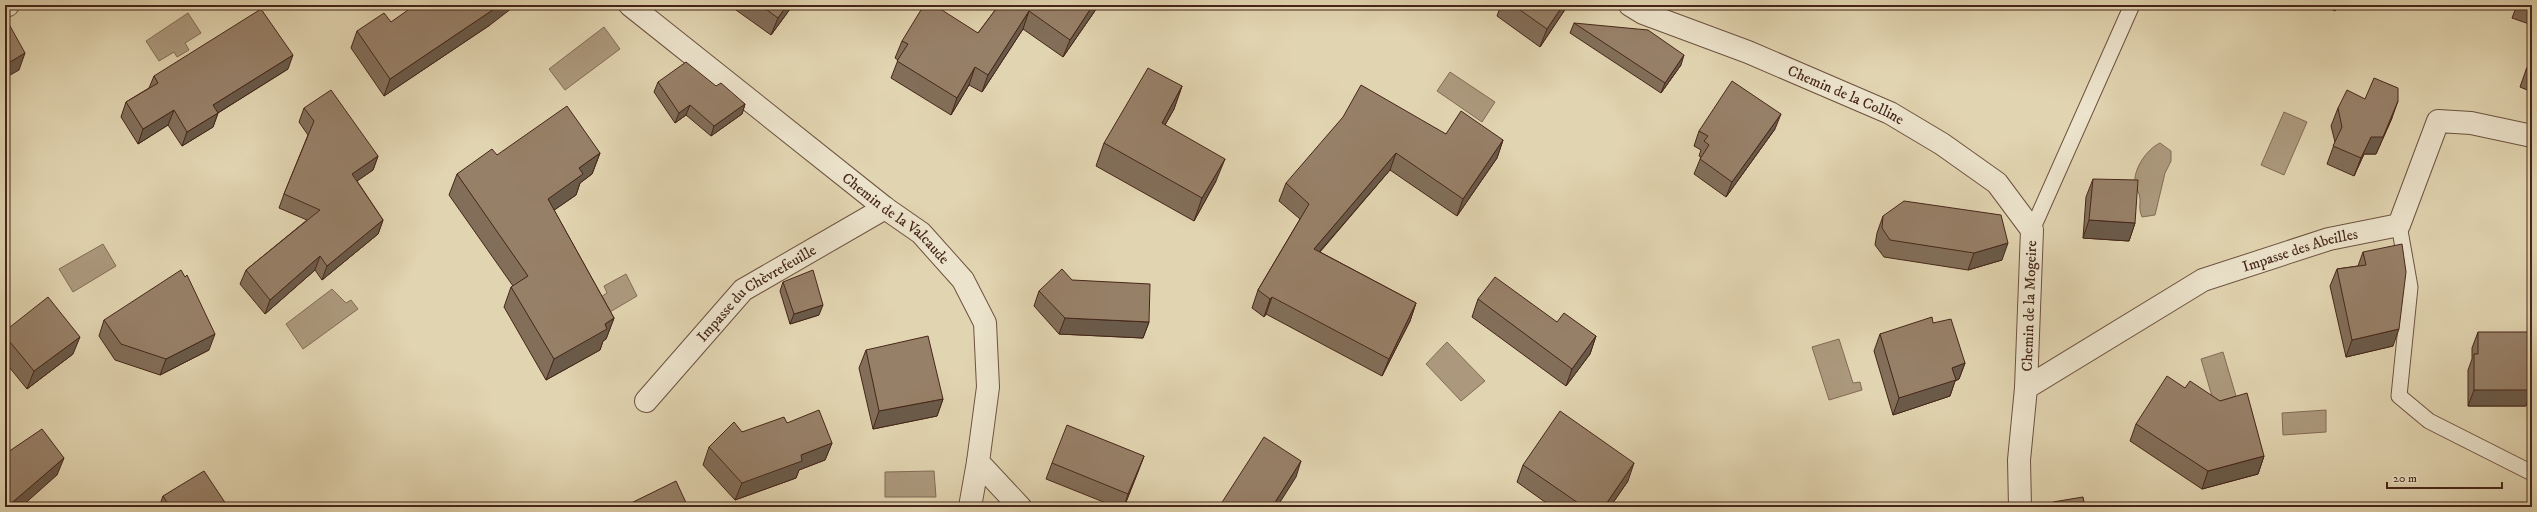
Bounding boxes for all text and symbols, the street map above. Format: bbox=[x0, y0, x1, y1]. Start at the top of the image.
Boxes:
street label: Chemin de la Colline bbox=[1785, 61, 1907, 129]
street label: Chemin de la Valcaude bbox=[838, 168, 953, 268]
street label: Impasse des Abeilles bbox=[2240, 224, 2359, 277]
street label: Chemin de la Mogeire bbox=[2018, 240, 2041, 372]
street label: Impasse du Chèvrefeuille bbox=[693, 241, 820, 346]
scale bar bbox=[2387, 464, 2502, 490]
text: 20 m bbox=[2393, 471, 2417, 486]

